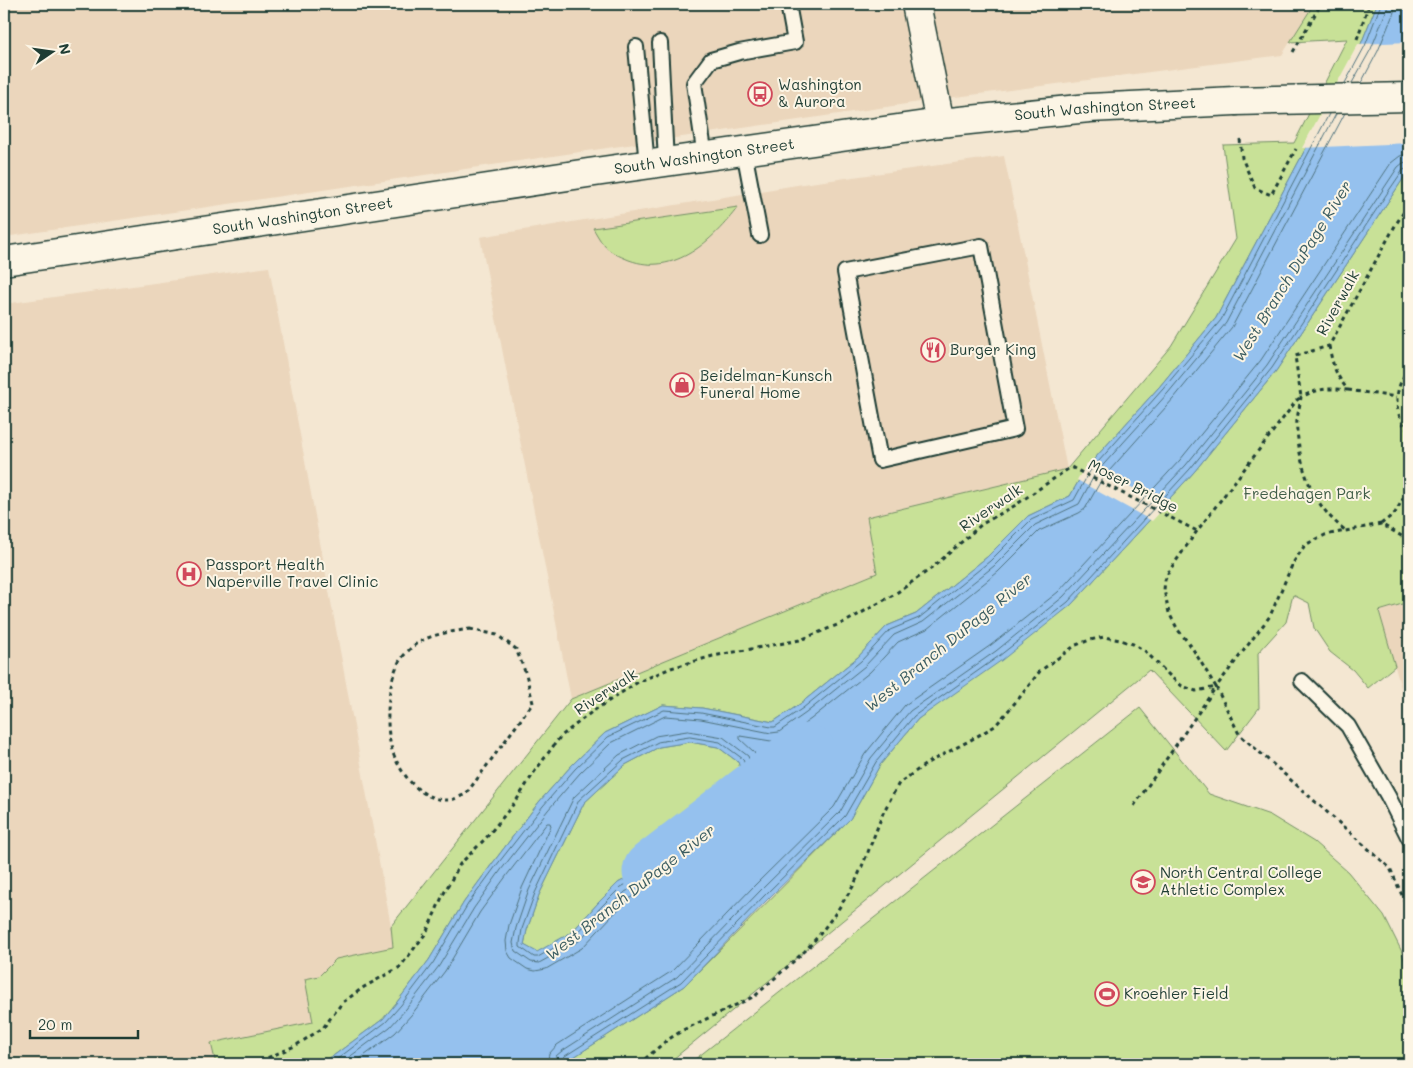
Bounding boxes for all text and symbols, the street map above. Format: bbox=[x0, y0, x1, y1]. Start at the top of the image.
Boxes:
north arrow bbox=[28, 28, 78, 78]
text: N bbox=[55, 42, 76, 56]
place label: Washington & Aurora bbox=[778, 74, 862, 111]
bus stop icon: Washington & Aurora bbox=[747, 81, 773, 107]
street label: South Washington Street bbox=[1013, 92, 1196, 124]
street label: South Washington Street bbox=[613, 133, 796, 178]
water label: West Branch DuPage River bbox=[1227, 176, 1356, 365]
street label: South Washington Street bbox=[211, 192, 394, 238]
street label: Riverwalk bbox=[1311, 266, 1363, 339]
restaurant icon: Burger King bbox=[920, 337, 946, 363]
place label: Burger King bbox=[950, 339, 1036, 359]
place label: Beidelman-Kunsch Funeral Home bbox=[700, 365, 832, 402]
shop icon: Beidelman-Kunsch Funeral Home bbox=[669, 372, 695, 398]
street label: Moser Bridge bbox=[1085, 454, 1182, 516]
street label: Riverwalk bbox=[955, 479, 1026, 536]
park label: Fredehagen Park bbox=[1244, 483, 1370, 503]
place label: Passport Health Naperville Travel Clinic bbox=[206, 554, 379, 591]
hospital icon: Passport Health Naperville Travel Clinic bbox=[176, 561, 202, 587]
water label: West Branch DuPage River bbox=[860, 568, 1036, 716]
street label: Riverwalk bbox=[570, 663, 641, 719]
water label: West Branch DuPage River bbox=[541, 819, 719, 964]
place label: North Central College Athletic Complex bbox=[1160, 862, 1322, 899]
school or university icon: North Central College Athletic Complex bbox=[1130, 869, 1156, 895]
sports icon: Kroehler Field bbox=[1094, 981, 1120, 1007]
place label: Kroehler Field bbox=[1124, 983, 1228, 1003]
scale bar bbox=[30, 1008, 138, 1040]
text: 20 m bbox=[38, 1014, 72, 1034]

